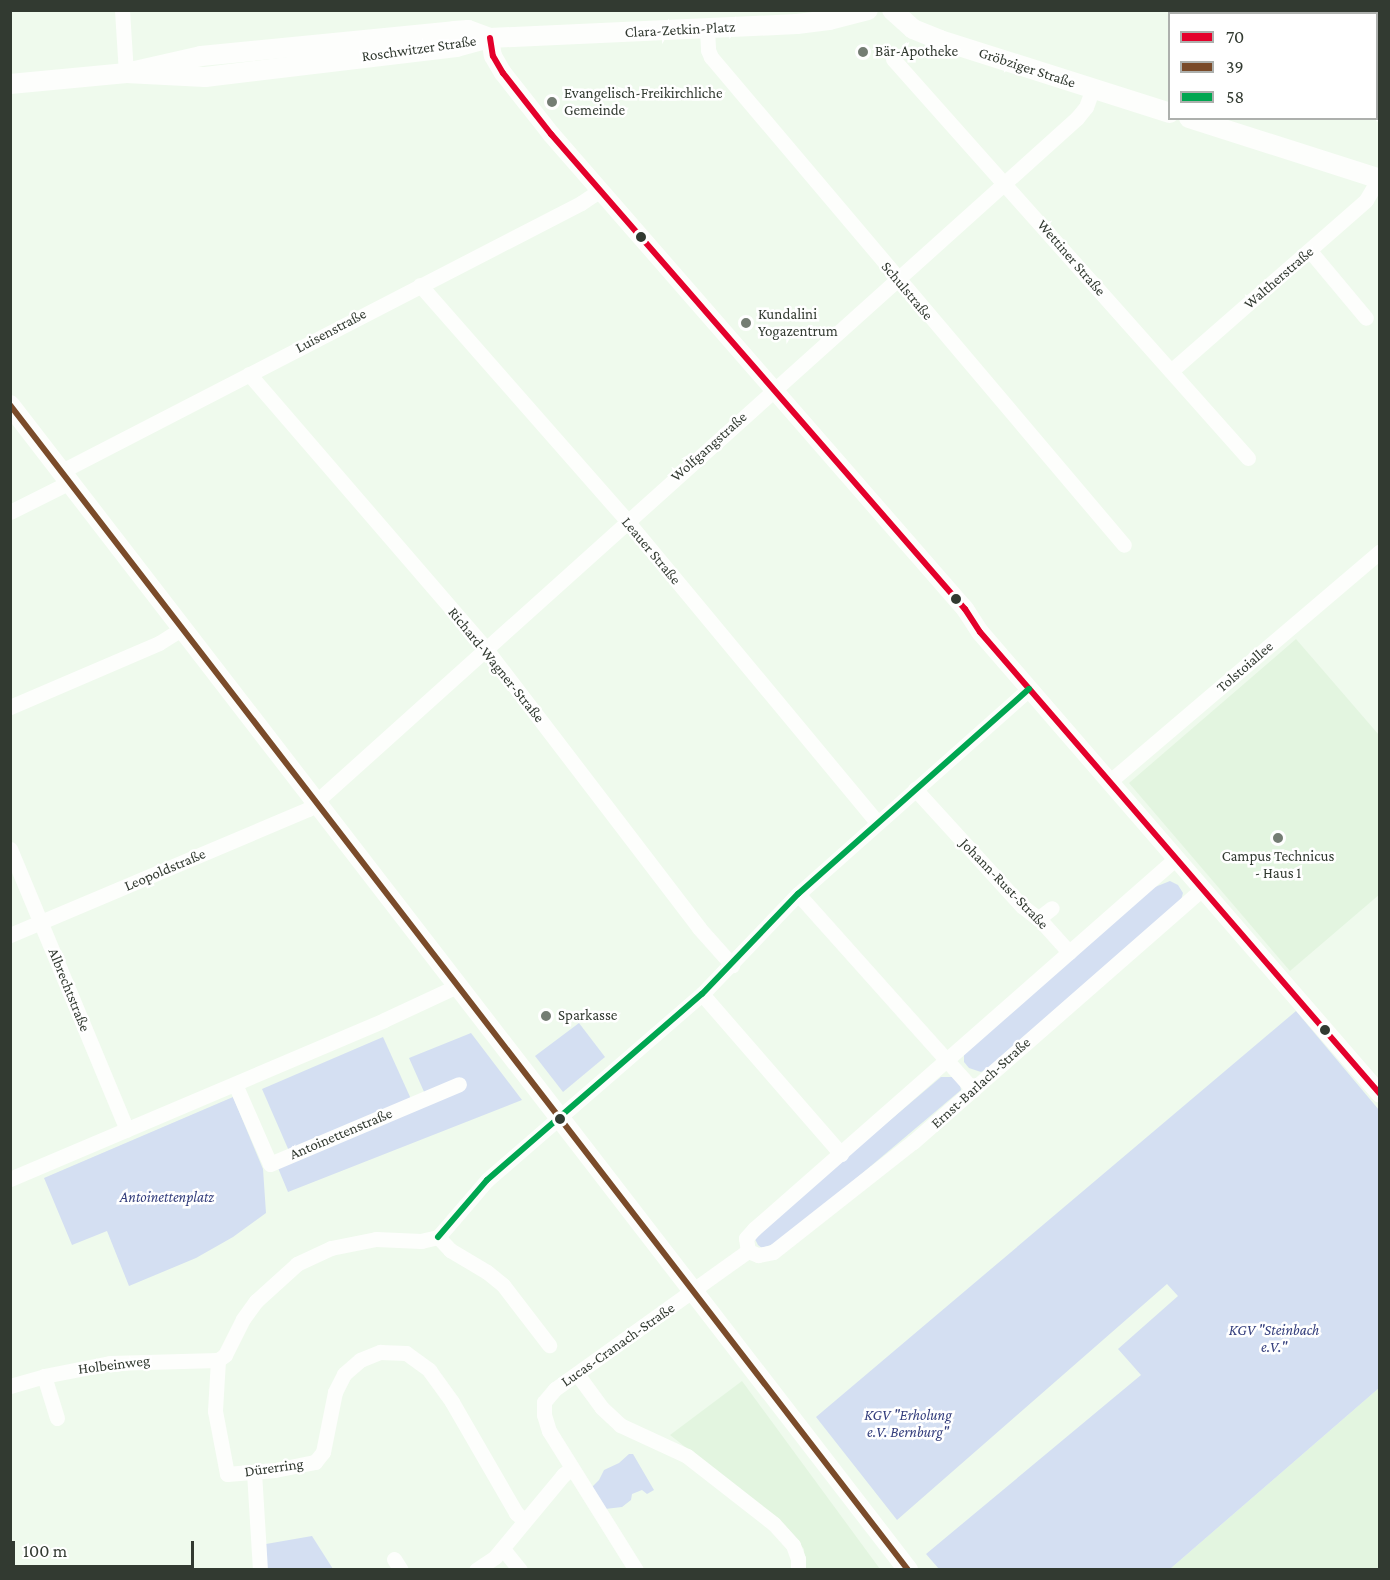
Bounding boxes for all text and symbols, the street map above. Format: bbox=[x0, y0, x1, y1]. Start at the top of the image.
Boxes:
legend bbox=[1168, 12, 1378, 120]
street label: Clara-Zetkin-Platz bbox=[624, 18, 736, 42]
text: 70 bbox=[1226, 27, 1244, 47]
street label: Roschwitzer Straße bbox=[361, 32, 477, 66]
place label: Bär-Apotheke bbox=[875, 43, 958, 61]
street label: Gröbziger Straße bbox=[976, 44, 1078, 92]
marker: Bär-Apotheke bbox=[856, 45, 870, 59]
text: 39 bbox=[1226, 57, 1244, 77]
place label: Evangelisch-Freikirchliche Gemeinde bbox=[564, 84, 723, 119]
text: 58 bbox=[1226, 87, 1244, 107]
marker: Evangelisch-Freikirchliche Gemeinde bbox=[545, 95, 559, 109]
street label: Wettiner Straße bbox=[1033, 216, 1109, 300]
unlabelled marker bbox=[635, 231, 647, 243]
street label: Waltherstraße bbox=[1240, 243, 1318, 313]
street label: Schulstraße bbox=[877, 258, 937, 324]
street label: Luisenstraße bbox=[293, 305, 369, 357]
place label: Kundalini Yogazentrum bbox=[758, 305, 838, 340]
marker: Kundalini Yogazentrum bbox=[739, 316, 753, 330]
street label: Wolfgangstraße bbox=[667, 408, 751, 486]
street label: Leauer Straße bbox=[618, 514, 684, 588]
unlabelled marker bbox=[950, 593, 962, 605]
street label: Richard-Wagner-Straße bbox=[444, 604, 548, 726]
street label: Tolstoiallee bbox=[1213, 638, 1277, 696]
marker: Campus Technicus - Haus 1 bbox=[1271, 831, 1285, 845]
street label: Johann-Rust-Straße bbox=[956, 835, 1052, 933]
street label: Leopoldstraße bbox=[122, 845, 208, 895]
place label: Campus Technicus - Haus 1 bbox=[1222, 847, 1334, 882]
street label: Albrechtstraße bbox=[44, 946, 94, 1034]
place label: Sparkasse bbox=[558, 1007, 617, 1025]
marker: Sparkasse bbox=[539, 1009, 553, 1023]
unlabelled marker bbox=[1319, 1024, 1331, 1036]
street label: Ernst-Barlach-Straße bbox=[928, 1034, 1034, 1132]
street label: Antoinettenstraße bbox=[287, 1104, 395, 1164]
unlabelled marker bbox=[554, 1113, 566, 1125]
park label: Antoinettenplatz bbox=[120, 1189, 214, 1207]
street label: Lucas-Cranach-Straße bbox=[558, 1299, 678, 1391]
park label: KGV "Steinbach e.V." bbox=[1229, 1321, 1319, 1356]
street label: Holbeinweg bbox=[77, 1352, 151, 1378]
park label: KGV "Erholung e.V. Bernburg" bbox=[864, 1406, 952, 1441]
street label: Dürerring bbox=[243, 1455, 305, 1481]
scale bar bbox=[15, 1529, 196, 1567]
text: 100 m bbox=[23, 1541, 67, 1561]

